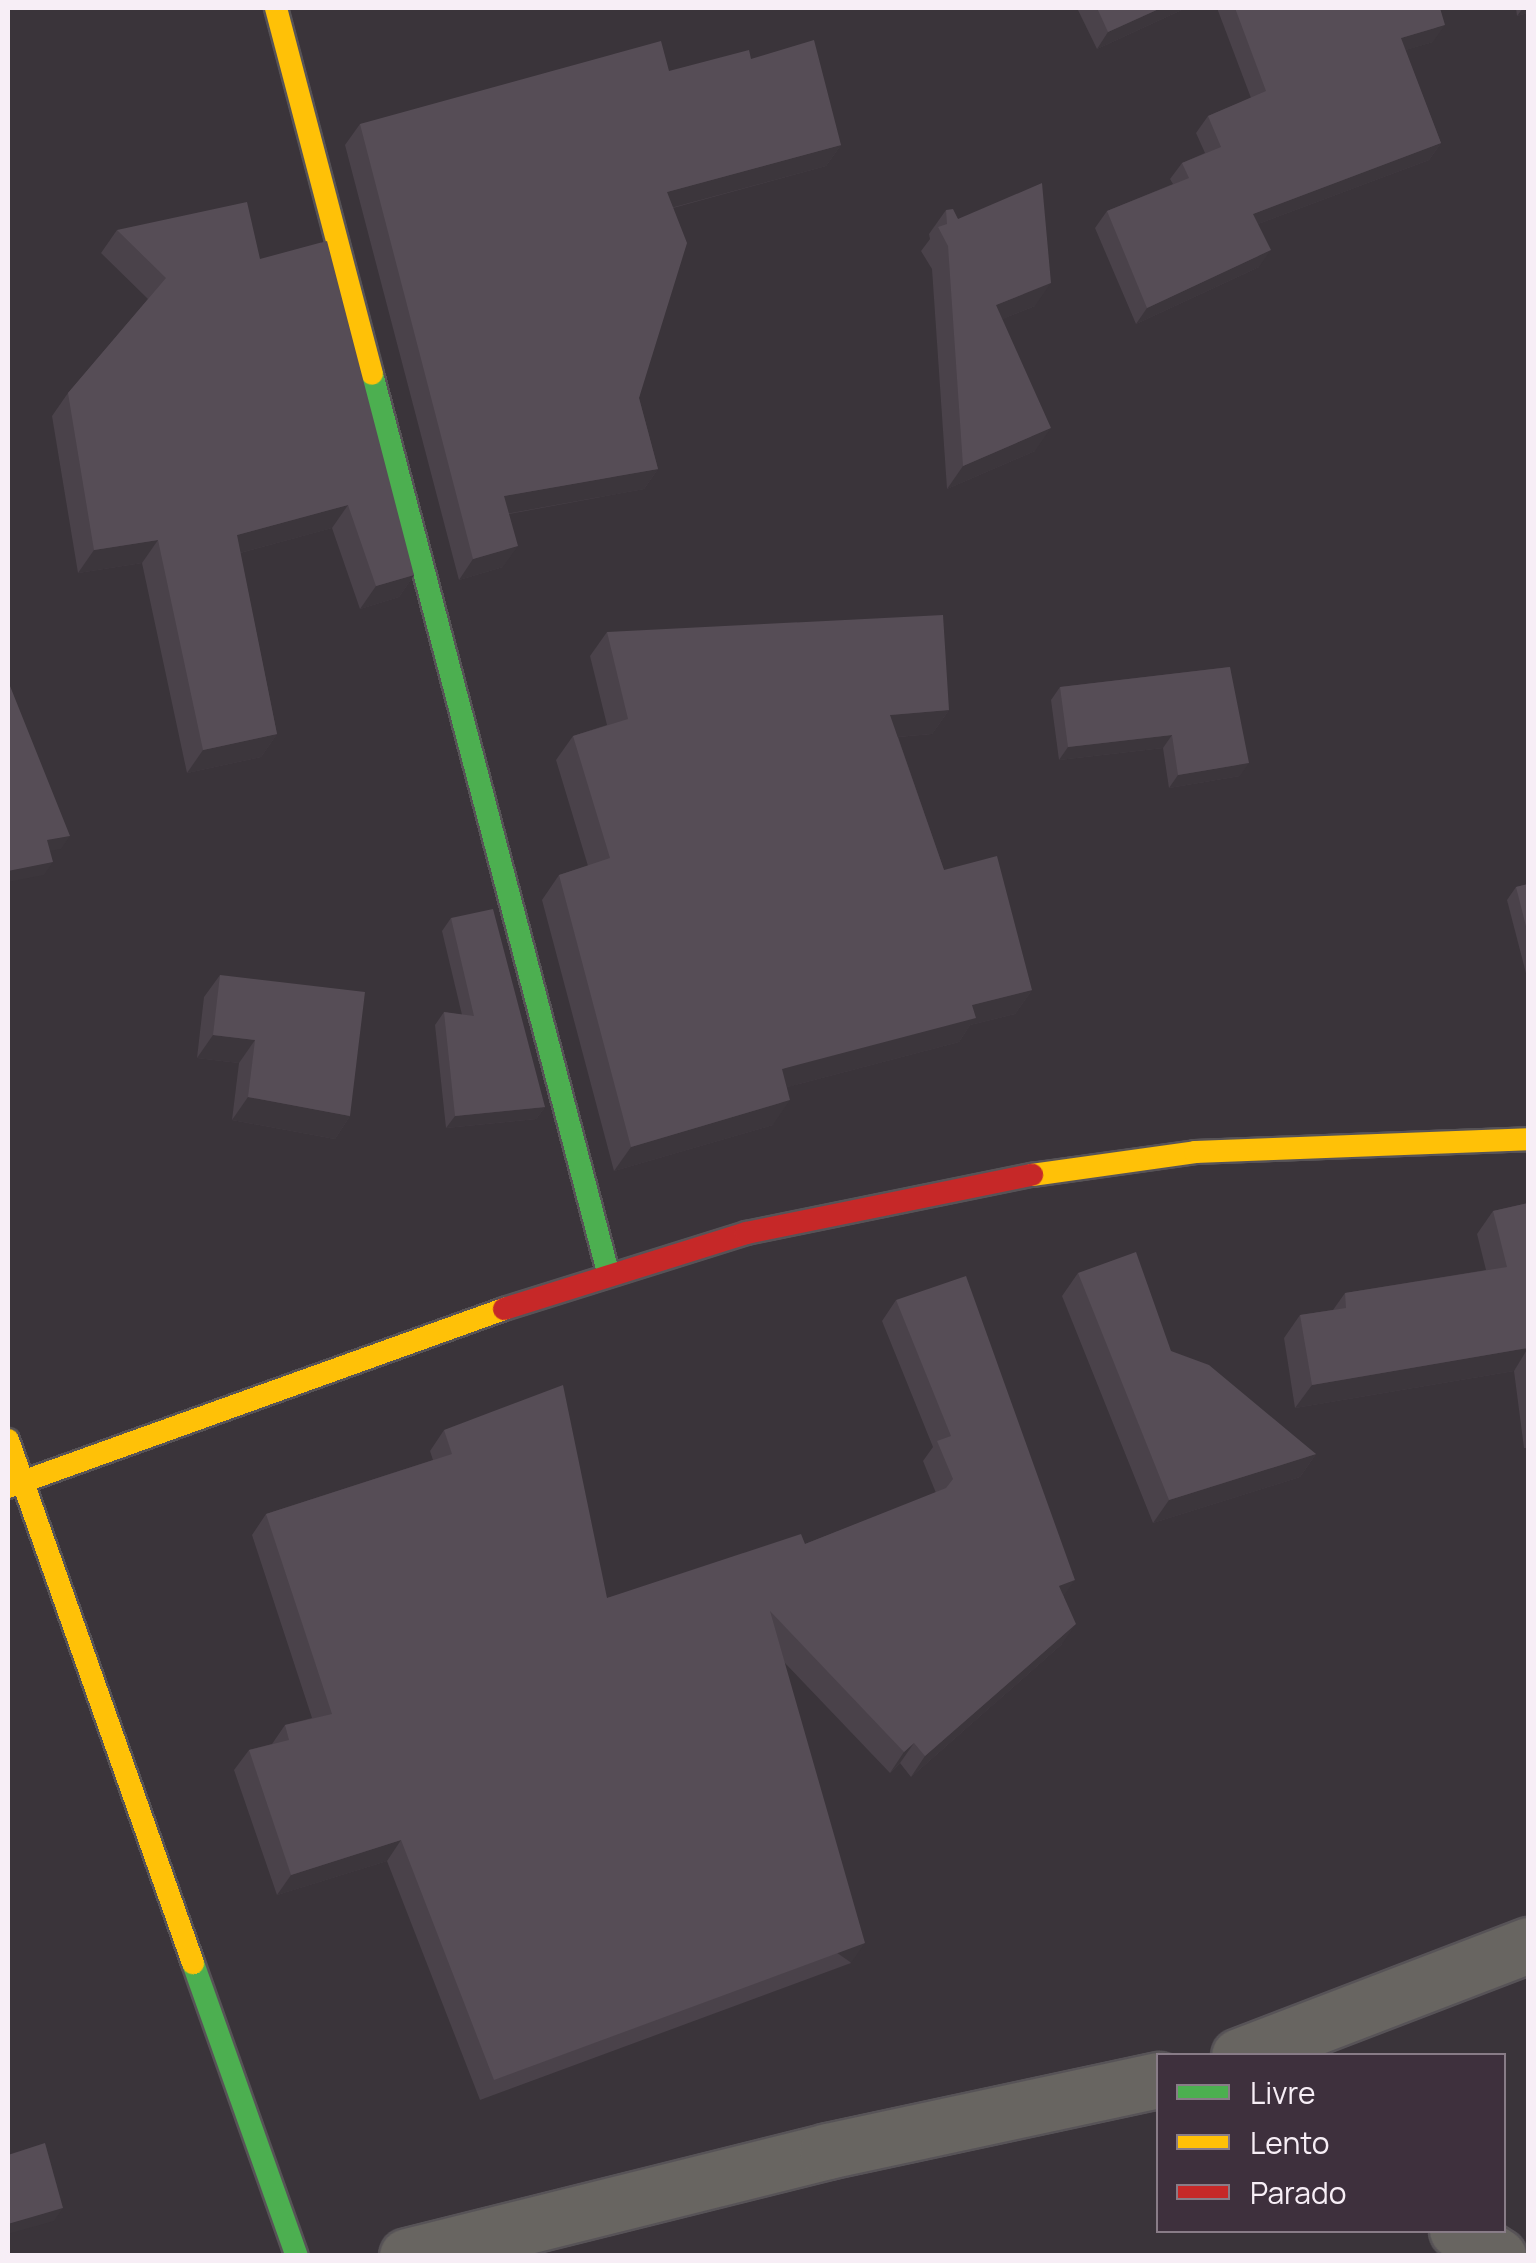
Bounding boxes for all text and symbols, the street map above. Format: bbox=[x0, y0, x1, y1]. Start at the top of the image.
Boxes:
legend bbox=[1156, 2053, 1506, 2233]
text: Livre bbox=[1250, 2072, 1316, 2113]
text: Lento bbox=[1250, 2122, 1329, 2163]
text: Parado bbox=[1250, 2172, 1347, 2213]

